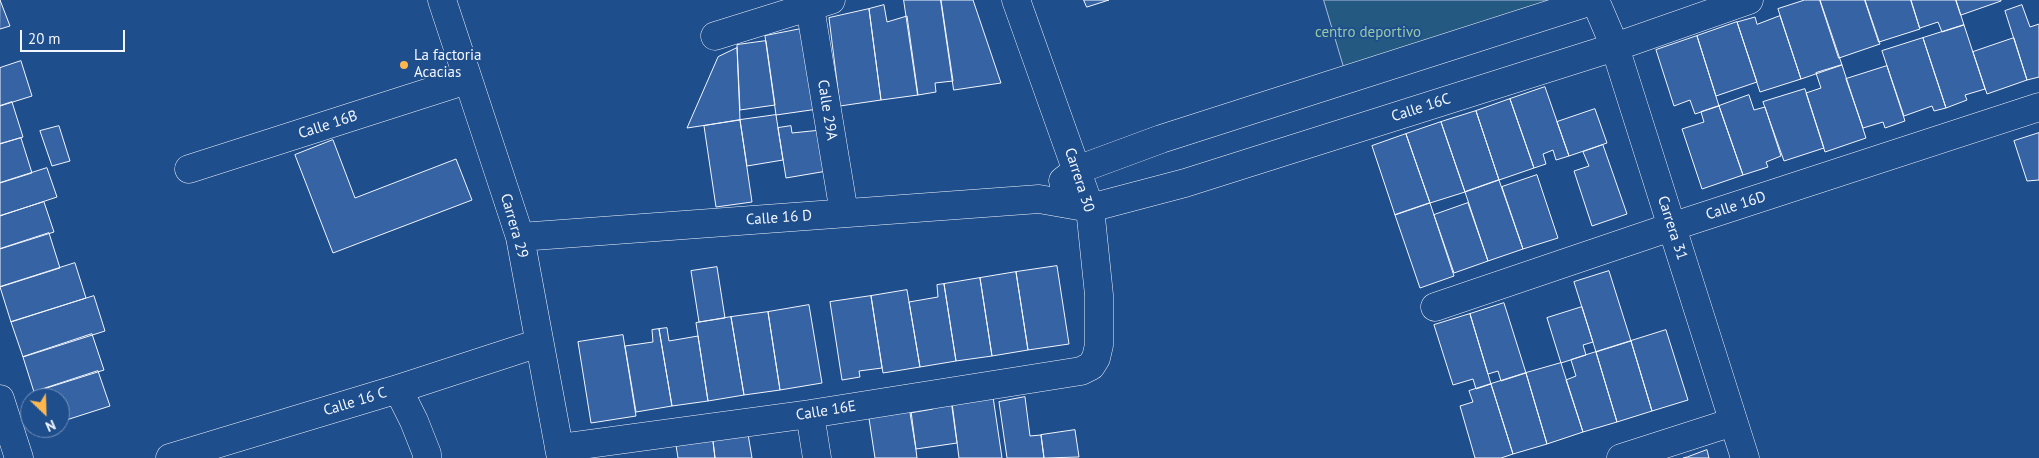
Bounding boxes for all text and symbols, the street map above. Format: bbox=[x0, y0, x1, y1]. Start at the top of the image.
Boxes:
scale bar bbox=[22, 20, 128, 52]
park label: centro deportivo bbox=[1315, 24, 1421, 42]
text: 20 m bbox=[28, 29, 61, 48]
place label: La factoria Acacias bbox=[414, 47, 481, 82]
marker: La factoria Acacias bbox=[398, 59, 410, 71]
street label: Calle 29A bbox=[813, 78, 841, 142]
street label: Calle 16C bbox=[1389, 90, 1453, 126]
street label: Calle 16B bbox=[296, 107, 360, 143]
street label: Carrera 30 bbox=[1060, 146, 1098, 214]
street label: Calle 16D bbox=[1704, 188, 1768, 224]
street label: Carrera 29 bbox=[496, 192, 532, 260]
street label: Carrera 31 bbox=[1653, 194, 1691, 262]
street label: Calle 16 D bbox=[745, 207, 813, 229]
street label: Calle 16 C bbox=[321, 384, 389, 420]
north arrow bbox=[20, 388, 70, 438]
street label: Calle 16E bbox=[795, 397, 857, 425]
text: N bbox=[43, 416, 59, 436]

